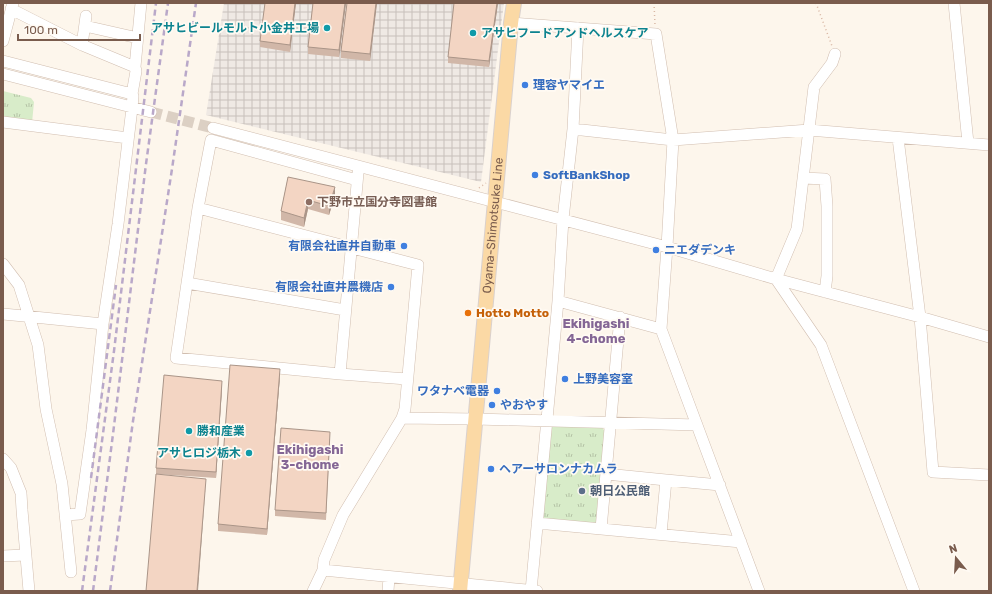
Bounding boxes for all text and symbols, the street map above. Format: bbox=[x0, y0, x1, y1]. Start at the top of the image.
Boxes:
scale bar bbox=[18, 16, 140, 42]
place label: アサヒビールモルト小金井工場 bbox=[151, 21, 319, 35]
text: 100 m bbox=[24, 23, 58, 37]
marker: アサヒビールモルト小金井工場 bbox=[322, 23, 332, 33]
place label: アサヒフードアンドヘルスケア bbox=[481, 26, 649, 40]
marker: アサヒフードアンドヘルスケア bbox=[468, 28, 478, 38]
place label: 理容ヤマイエ bbox=[533, 78, 605, 92]
marker: 理容ヤマイエ bbox=[520, 80, 530, 90]
street label: Oyama-Shimotsuke Line bbox=[480, 157, 506, 294]
place label: SoftBankShop bbox=[543, 168, 630, 182]
marker: SoftBankShop bbox=[530, 170, 540, 180]
place label: 下野市立国分寺図書館 bbox=[317, 195, 437, 209]
marker: 下野市立国分寺図書館 bbox=[304, 197, 314, 207]
place label: 有限会社直井自動車 bbox=[288, 239, 396, 253]
marker: 有限会社直井自動車 bbox=[399, 241, 409, 251]
place label: ニエダデンキ bbox=[664, 243, 736, 257]
marker: ニエダデンキ bbox=[651, 245, 661, 255]
place label: 有限会社直井農機店 bbox=[275, 280, 383, 294]
marker: 有限会社直井農機店 bbox=[386, 282, 396, 292]
place label: Hotto Motto bbox=[476, 306, 549, 320]
marker: Hotto Motto bbox=[463, 308, 473, 318]
district label: Ekihigashi 4-chome bbox=[562, 316, 630, 346]
place label: 上野美容室 bbox=[573, 372, 633, 386]
marker: 上野美容室 bbox=[560, 374, 570, 384]
place label: ワタナベ電器 bbox=[417, 384, 490, 398]
marker: ワタナベ電器 bbox=[492, 386, 502, 396]
place label: やおやす bbox=[500, 398, 548, 412]
marker: やおやす bbox=[487, 400, 497, 410]
place label: 勝和産業 bbox=[197, 424, 245, 438]
marker: 勝和産業 bbox=[184, 426, 194, 436]
district label: Ekihigashi 3-chome bbox=[276, 442, 344, 472]
place label: アサヒロジ栃木 bbox=[157, 446, 241, 460]
marker: アサヒロジ栃木 bbox=[244, 448, 254, 458]
place label: ヘアーサロンナカムラ bbox=[499, 462, 617, 476]
marker: ヘアーサロンナカムラ bbox=[486, 464, 496, 474]
place label: 朝日公民館 bbox=[590, 484, 650, 498]
marker: 朝日公民館 bbox=[577, 486, 587, 496]
north arrow bbox=[936, 538, 976, 578]
text: N bbox=[947, 542, 959, 556]

